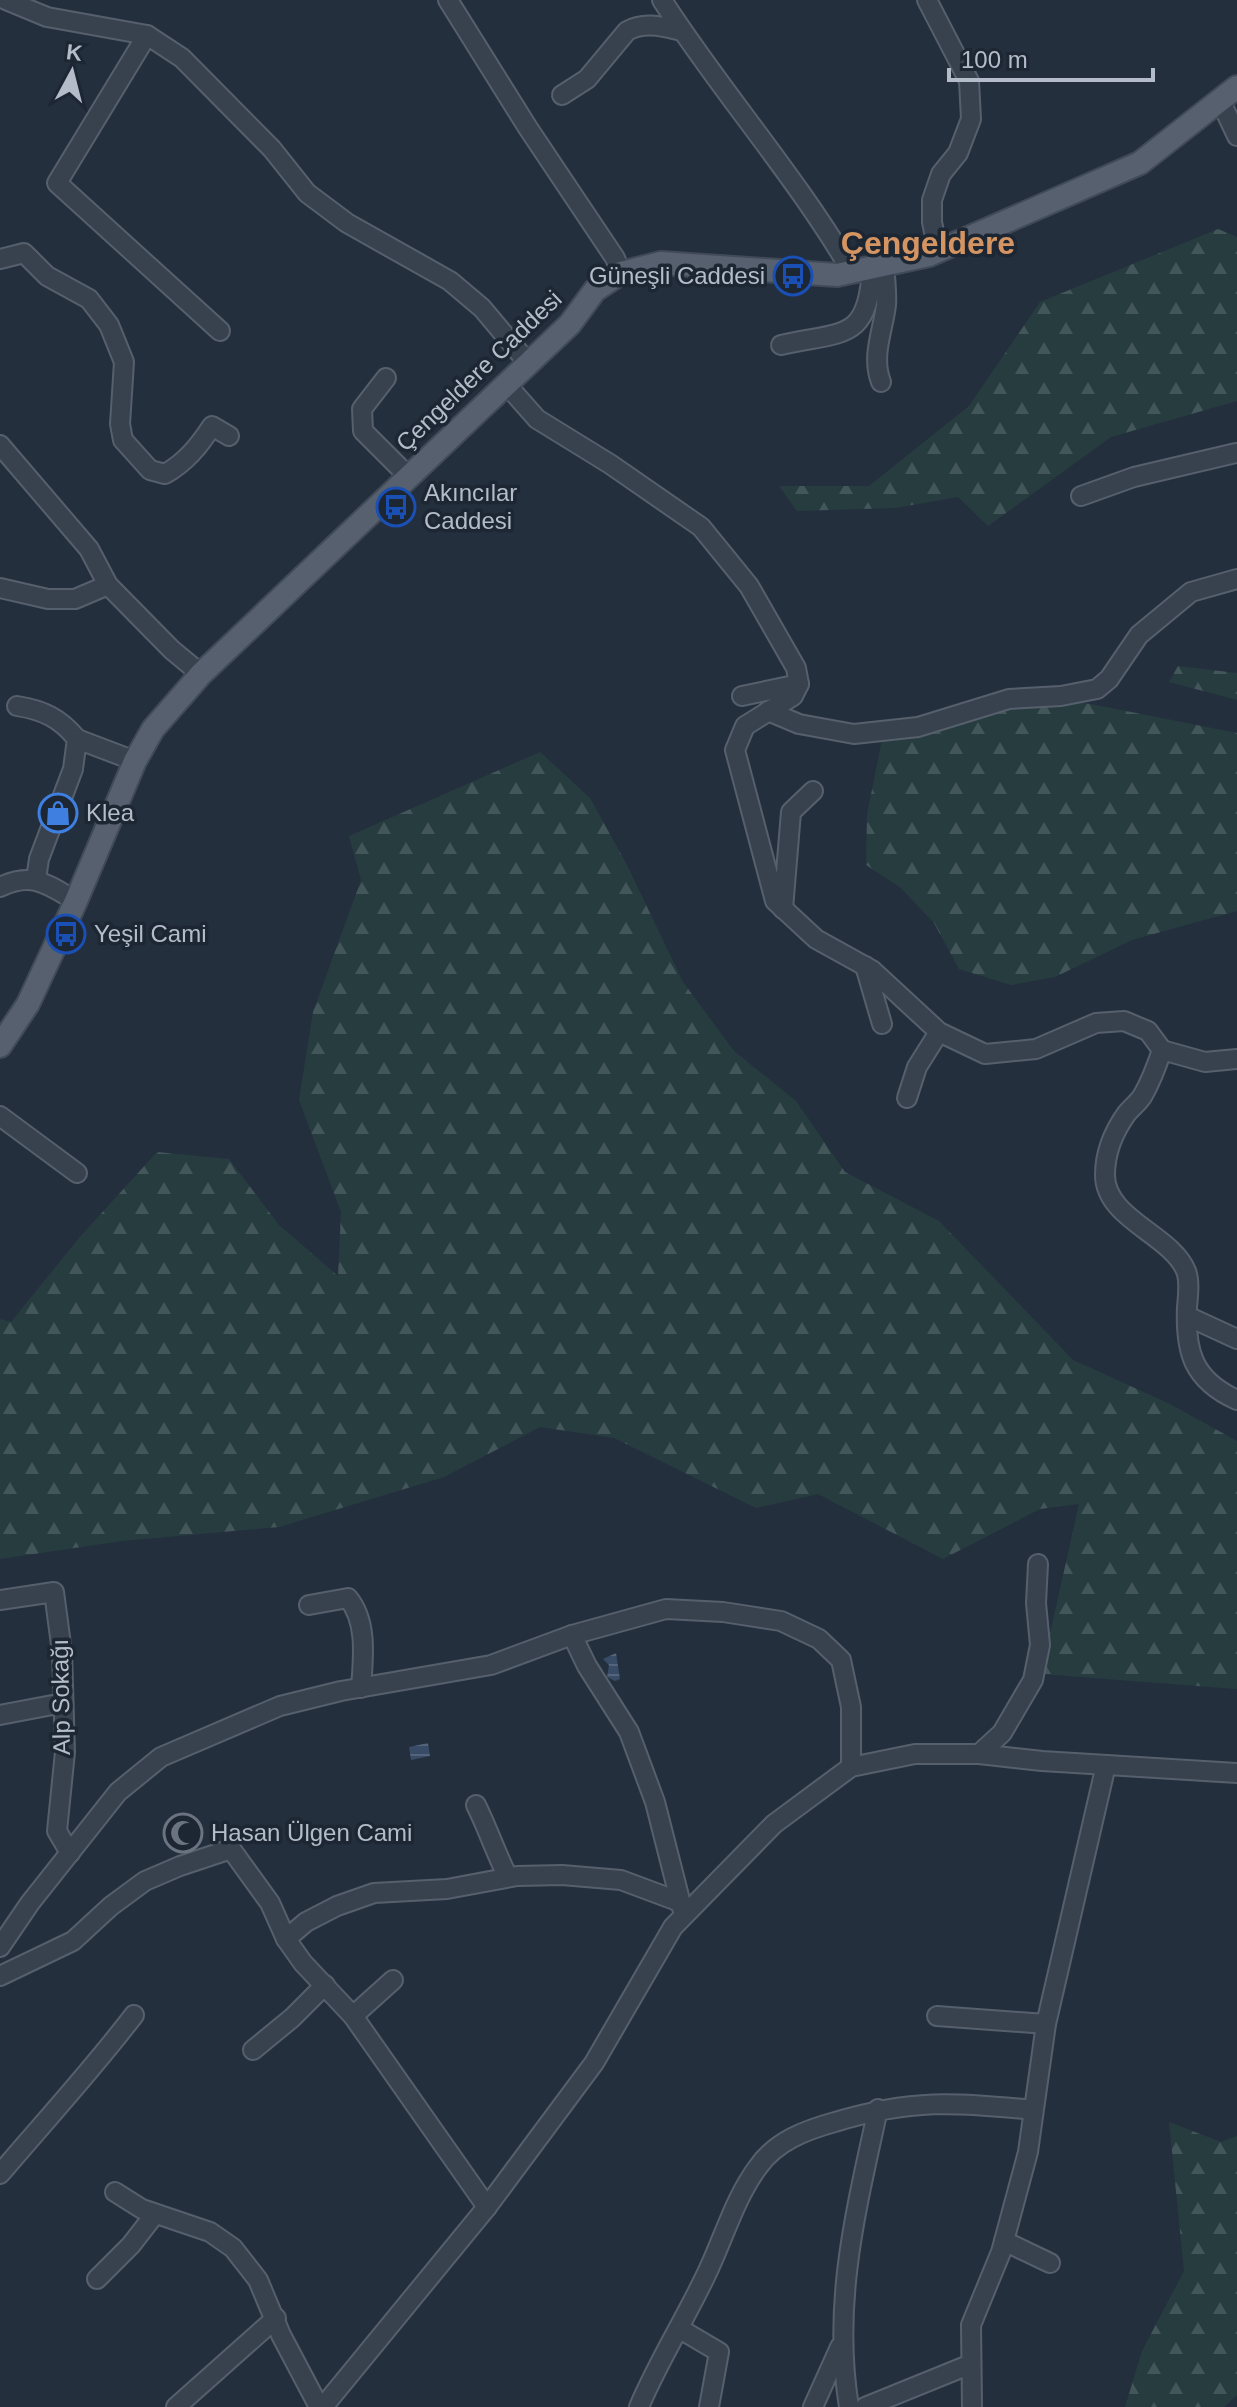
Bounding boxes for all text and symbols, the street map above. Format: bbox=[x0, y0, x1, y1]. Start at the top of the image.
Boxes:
north arrow bbox=[32, 32, 112, 112]
scale bar bbox=[949, 32, 1153, 82]
text: K bbox=[65, 39, 84, 66]
text: 100 m bbox=[961, 46, 1028, 73]
district label: Çengeldere bbox=[841, 225, 1015, 261]
bus stop icon: Güneşli Caddesi bbox=[772, 255, 814, 297]
place label: Güneşli Caddesi bbox=[589, 262, 765, 289]
street label: Çengeldere Caddesi bbox=[391, 285, 567, 456]
place label: Akıncılar Caddesi bbox=[424, 479, 517, 534]
bus stop icon: Akıncılar Caddesi bbox=[375, 486, 417, 528]
shop icon: Klea bbox=[37, 792, 79, 834]
place label: Klea bbox=[86, 799, 135, 826]
bus stop icon: Yeşil Cami bbox=[45, 913, 87, 955]
place label: Yeşil Cami bbox=[94, 920, 207, 947]
street label: Alp Sokağı bbox=[46, 1639, 75, 1755]
mosque icon: Hasan Ülgen Cami bbox=[162, 1812, 204, 1854]
place label: Hasan Ülgen Cami bbox=[211, 1819, 412, 1846]

